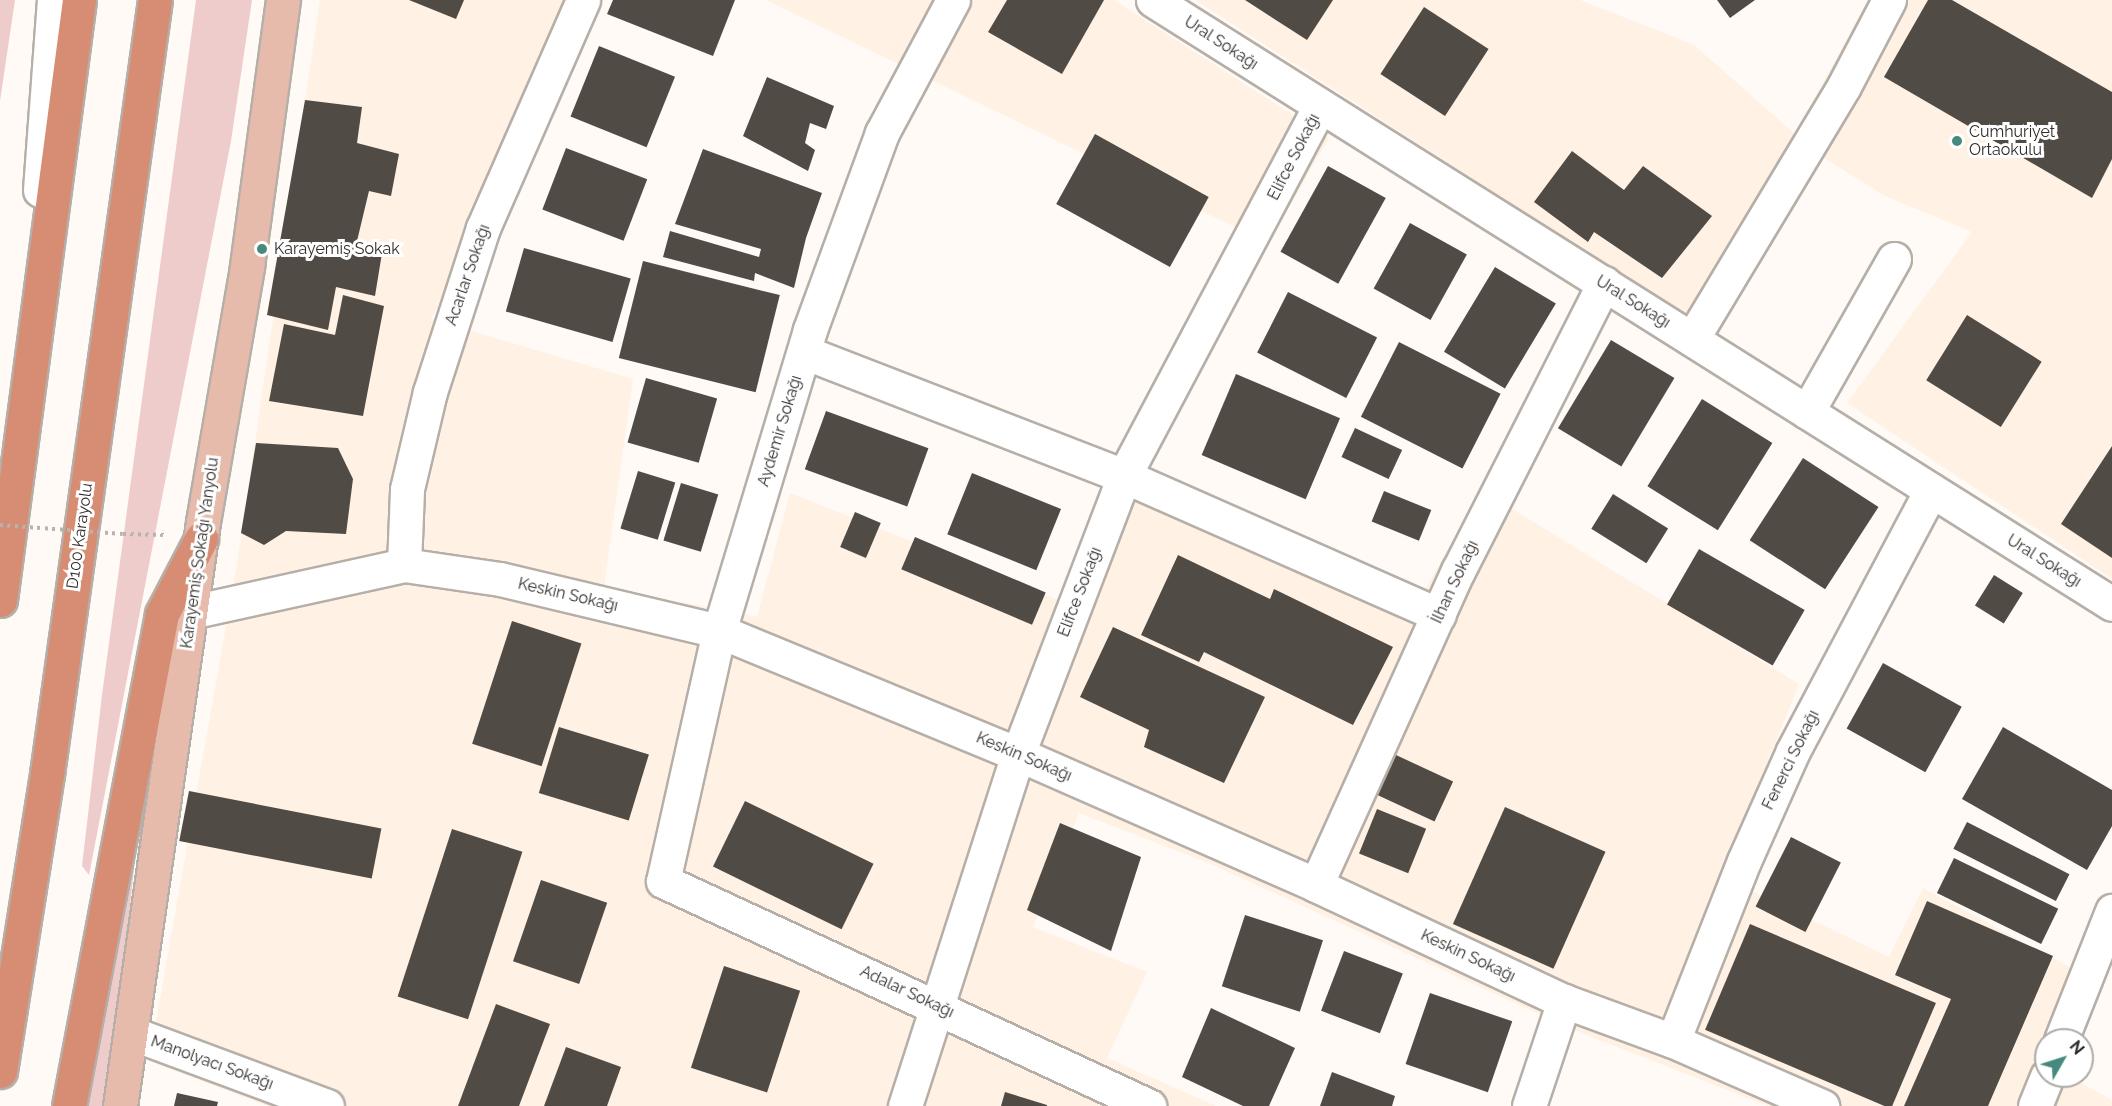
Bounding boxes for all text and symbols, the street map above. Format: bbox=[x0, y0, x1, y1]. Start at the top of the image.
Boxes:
street label: Ural Sokağı bbox=[1180, 12, 1262, 74]
street label: Elifce Sokağı bbox=[1264, 111, 1324, 203]
place label: Cumhuriyet Ortaokulu bbox=[1969, 122, 2055, 160]
marker: Cumhuriyet Ortaokulu bbox=[1950, 134, 1964, 148]
street label: Acarlar Sokağı bbox=[442, 222, 494, 328]
place label: Karayemiş Sokak bbox=[274, 239, 400, 259]
marker: Karayemiş Sokak bbox=[255, 242, 269, 256]
street label: Ural Sokağı bbox=[1592, 271, 1674, 333]
street label: Aydemir Sokağı bbox=[754, 373, 806, 489]
street label: Karayemiş Sokağı Yanyolu bbox=[177, 456, 223, 650]
street label: D100 Karayolu bbox=[63, 482, 97, 590]
street label: Ural Sokağı bbox=[2003, 530, 2085, 592]
street label: İlhan Sokağı bbox=[1427, 537, 1483, 627]
street label: Elifce Sokağı bbox=[1054, 544, 1106, 640]
street label: Keskin Sokağı bbox=[516, 574, 620, 616]
street label: Fenerci Sokağı bbox=[1759, 707, 1823, 813]
street label: Keskin Sokağı bbox=[973, 728, 1075, 786]
street label: Keskin Sokağı bbox=[1418, 926, 1518, 986]
street label: Adalar Sokağı bbox=[857, 962, 957, 1022]
north arrow bbox=[2034, 1028, 2094, 1088]
street label: Manolyacı Sokağı bbox=[148, 1032, 276, 1094]
text: N bbox=[2066, 1037, 2088, 1058]

